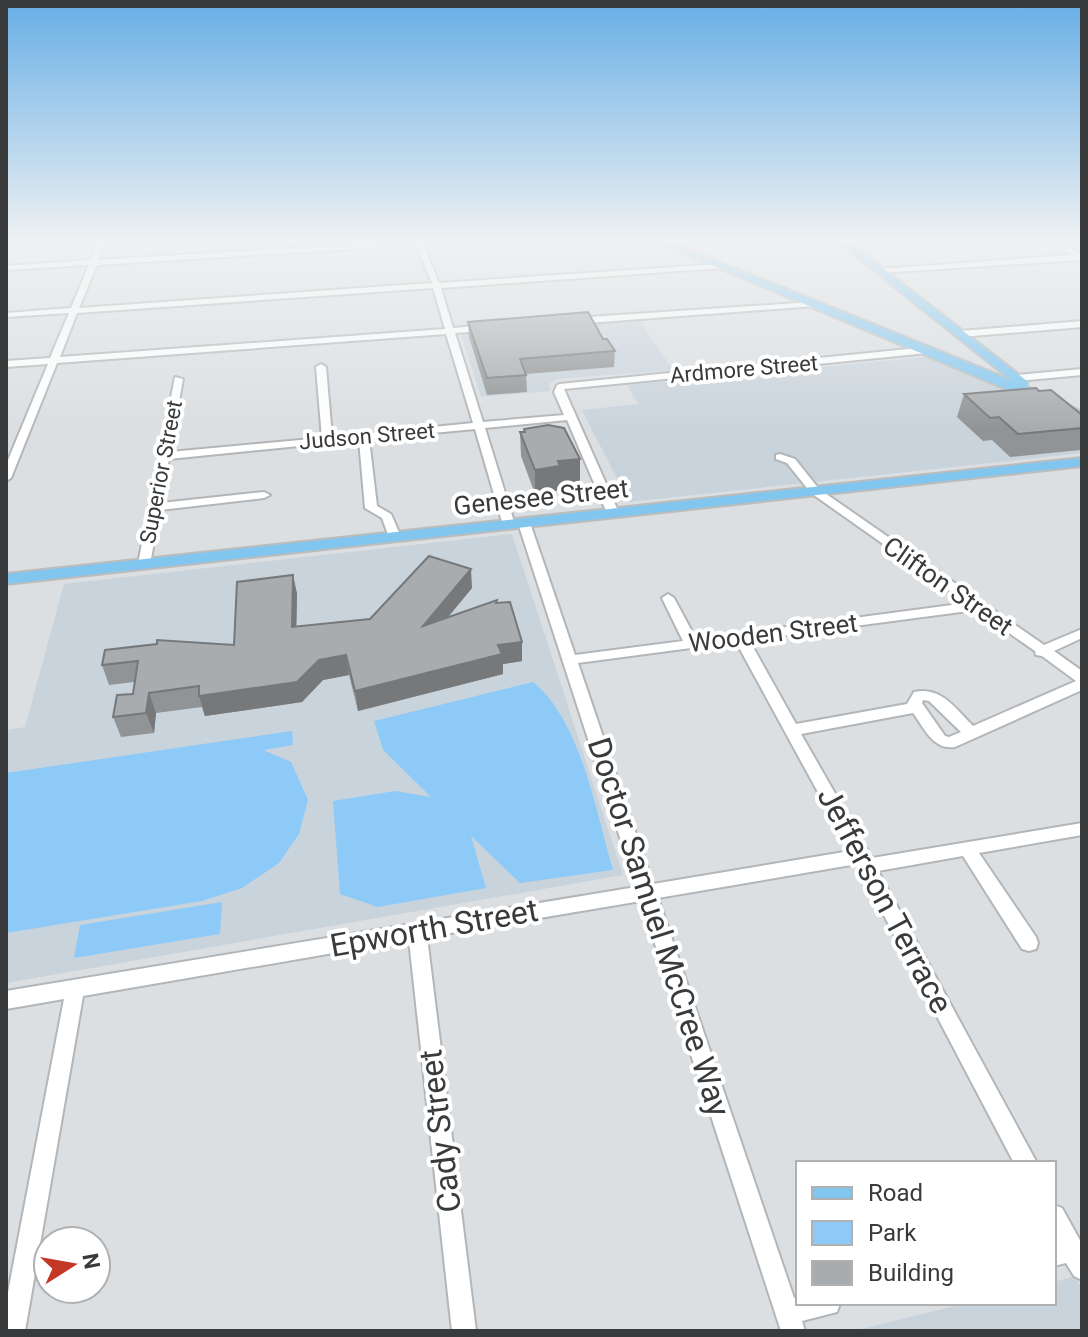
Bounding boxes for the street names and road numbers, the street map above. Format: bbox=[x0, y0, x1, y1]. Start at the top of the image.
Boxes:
street label: Ardmore Street bbox=[669, 350, 819, 388]
street label: Superior Street bbox=[135, 398, 187, 546]
street label: Judson Street bbox=[298, 418, 436, 454]
street label: Genesee Street bbox=[452, 473, 630, 521]
street label: Clifton Street bbox=[878, 530, 1018, 642]
street label: Wooden Street bbox=[687, 608, 859, 658]
street label: Doctor Samuel McCree Way bbox=[580, 733, 738, 1121]
street label: Jefferson Terrace bbox=[809, 780, 961, 1020]
street label: Epworth Street bbox=[327, 891, 541, 965]
street label: Cady Street bbox=[411, 1047, 469, 1215]

